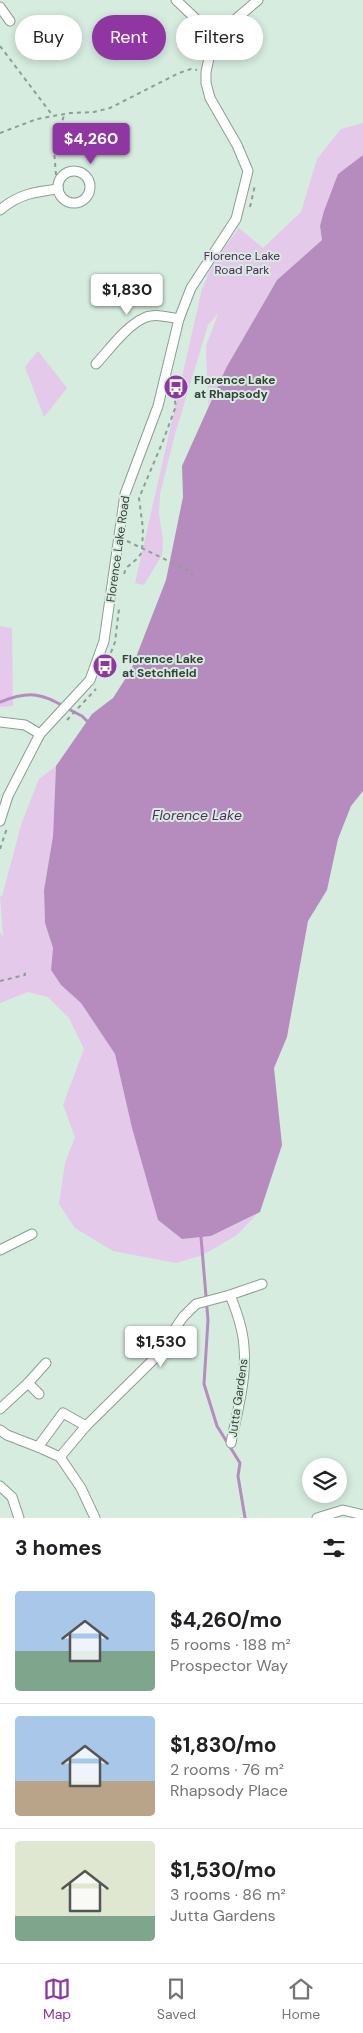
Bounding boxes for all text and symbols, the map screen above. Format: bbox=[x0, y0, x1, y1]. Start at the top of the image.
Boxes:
chip: Buy bbox=[15, 15, 82, 60]
chip: Rent bbox=[92, 15, 166, 60]
chip: Filters bbox=[176, 15, 263, 60]
pin: $4,260 bbox=[50, 122, 132, 165]
text: $4,260 bbox=[64, 128, 118, 149]
park label: Florence Lake Road Park bbox=[204, 248, 280, 278]
pin: $1,830 bbox=[86, 274, 168, 316]
text: $1,830 bbox=[102, 279, 152, 300]
place label: Florence Lake at Rhapsody bbox=[194, 372, 275, 402]
bus stop icon: Florence Lake at Rhapsody bbox=[163, 374, 189, 400]
street label: Florence Lake Road bbox=[103, 495, 133, 603]
place label: Florence Lake at Setchfield bbox=[122, 651, 203, 681]
bus stop icon: Florence Lake at Setchfield bbox=[92, 653, 118, 679]
water label: Florence Lake bbox=[152, 806, 242, 824]
pin: $1,530 bbox=[120, 1326, 202, 1368]
text: $1,530 bbox=[136, 1331, 186, 1352]
street label: Jutta Gardens bbox=[225, 1358, 251, 1438]
map controls bbox=[302, 1458, 347, 1503]
button: layers bbox=[302, 1458, 347, 1503]
text: 3 homes bbox=[15, 1534, 102, 1562]
icon: filters bbox=[320, 1534, 348, 1562]
text: $4,260/mo bbox=[170, 1606, 282, 1634]
icon: home bbox=[55, 1611, 115, 1671]
text: 5 rooms · 188 m² bbox=[170, 1634, 291, 1655]
text: Prospector Way bbox=[170, 1655, 288, 1676]
text: $1,830/mo bbox=[170, 1731, 277, 1759]
icon: home bbox=[55, 1736, 115, 1796]
text: 2 rooms · 76 m² bbox=[170, 1759, 284, 1780]
text: Rhapsody Place bbox=[170, 1780, 288, 1801]
text: $1,530/mo bbox=[170, 1856, 276, 1884]
icon: home bbox=[55, 1861, 115, 1921]
text: 3 rooms · 86 m² bbox=[170, 1884, 286, 1905]
text: Jutta Gardens bbox=[170, 1905, 275, 1926]
tab: Map bbox=[43, 1975, 71, 2023]
tab: Saved bbox=[157, 1975, 196, 2023]
tab: Home bbox=[282, 1975, 320, 2023]

